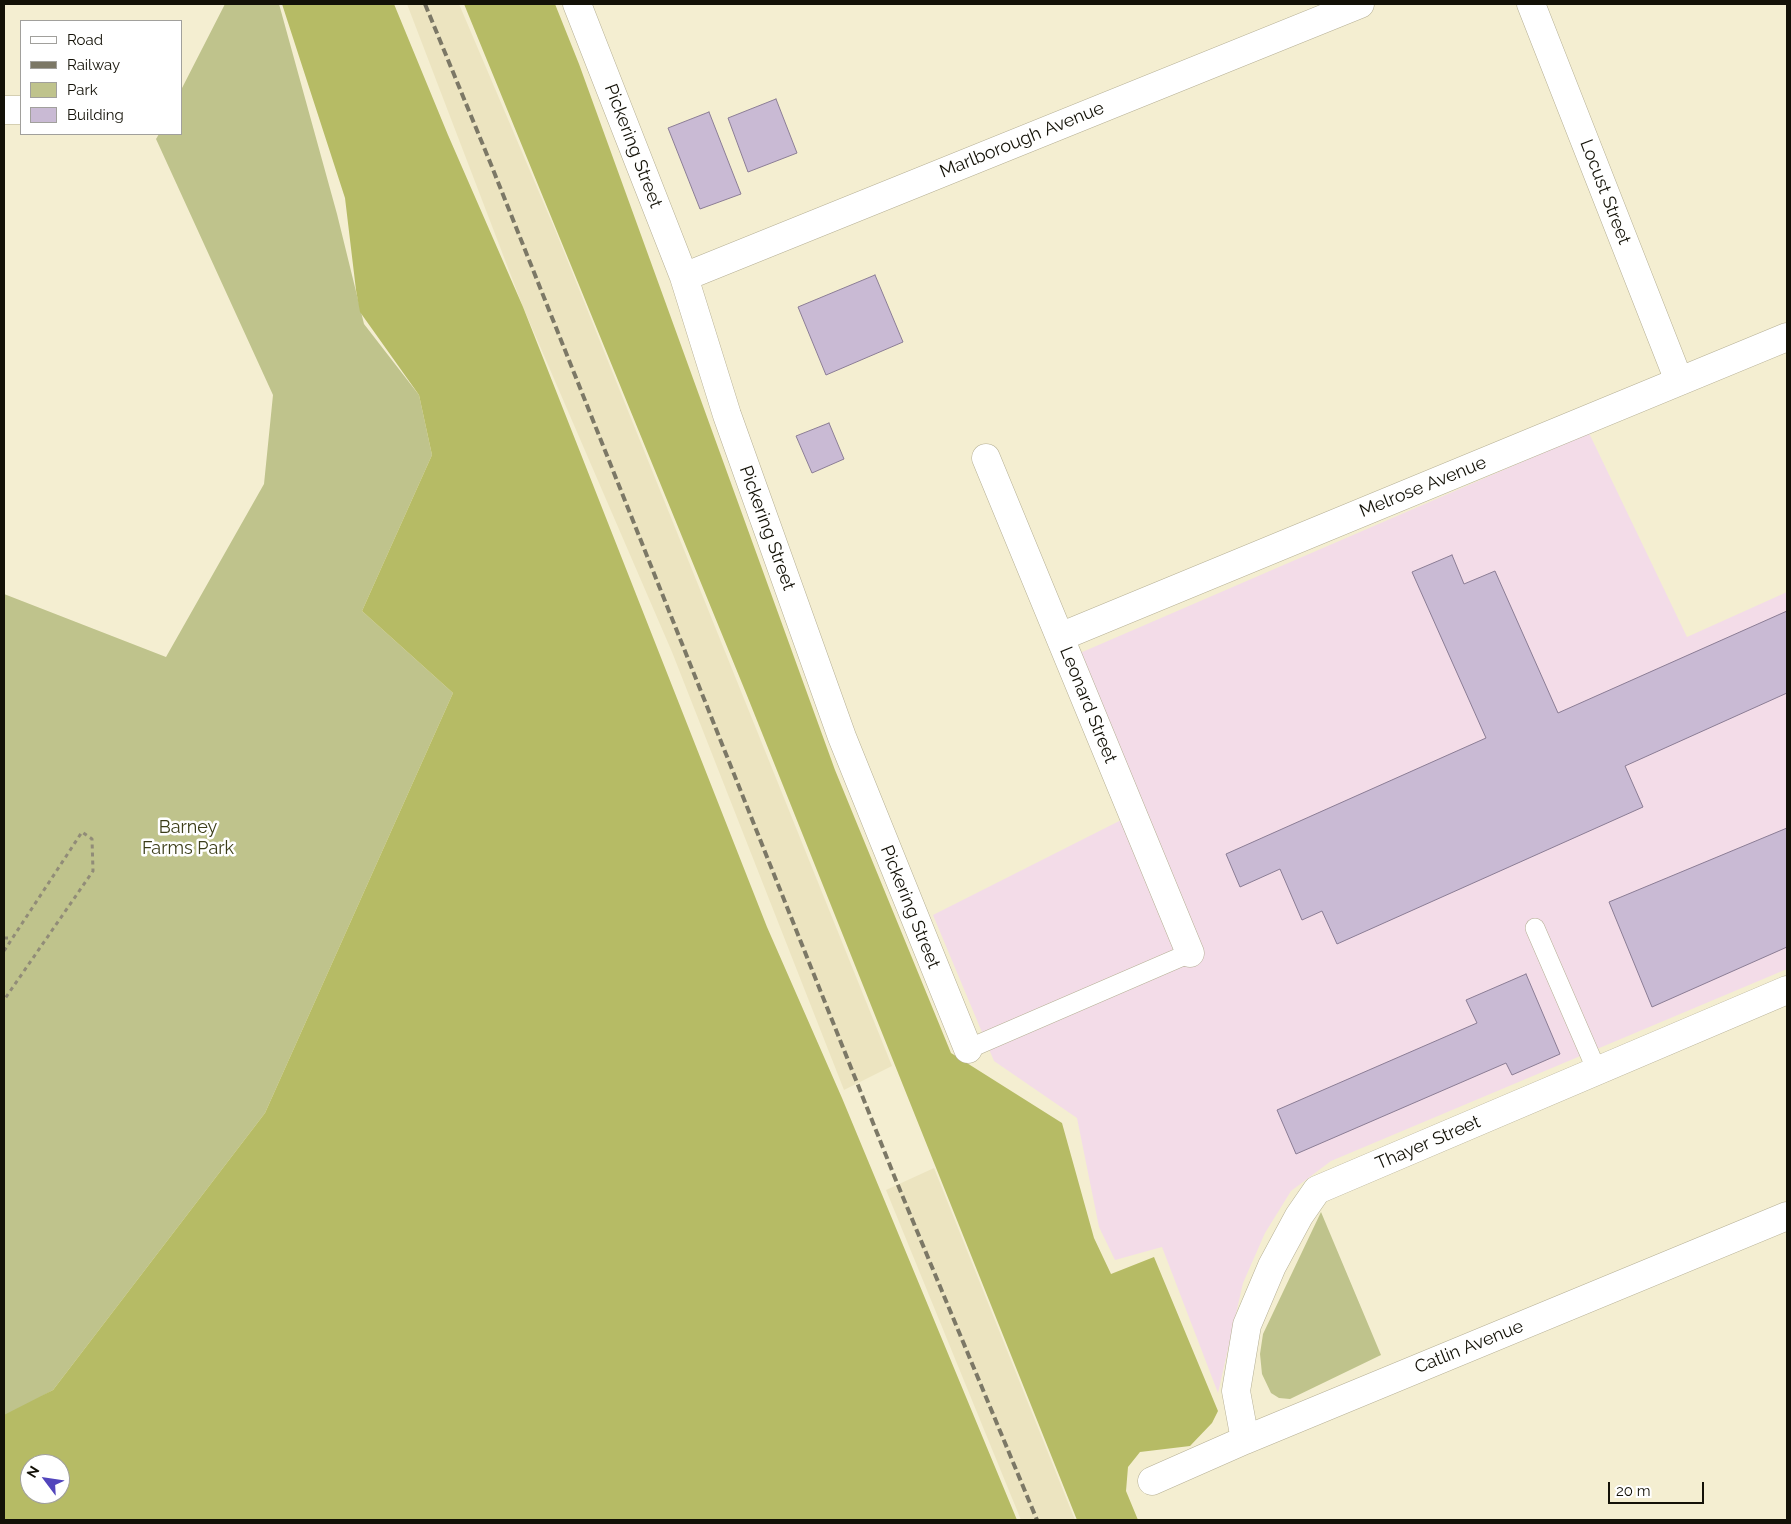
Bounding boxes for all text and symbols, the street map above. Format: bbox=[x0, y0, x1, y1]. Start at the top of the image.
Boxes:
legend bbox=[20, 20, 182, 135]
text: Road bbox=[67, 31, 103, 49]
text: Railway bbox=[67, 56, 120, 74]
text: Park bbox=[67, 81, 98, 99]
street label: Pickering Street bbox=[599, 81, 667, 211]
street label: Marlborough Avenue bbox=[937, 97, 1107, 183]
text: Building bbox=[67, 106, 124, 124]
street label: Locust Street bbox=[1575, 136, 1635, 248]
street label: Melrose Avenue bbox=[1356, 452, 1490, 522]
street label: Pickering Street bbox=[734, 463, 800, 593]
street label: Leonard Street bbox=[1055, 644, 1121, 766]
park label: Barney Farms Park bbox=[142, 817, 234, 860]
street label: Pickering Street bbox=[875, 842, 945, 972]
street label: Thayer Street bbox=[1372, 1111, 1484, 1175]
street label: Catlin Avenue bbox=[1412, 1315, 1526, 1379]
north arrow bbox=[20, 1454, 70, 1504]
text: N bbox=[23, 1463, 43, 1480]
scale bar bbox=[1611, 1472, 1707, 1504]
text: 20 m bbox=[1616, 1482, 1651, 1500]

